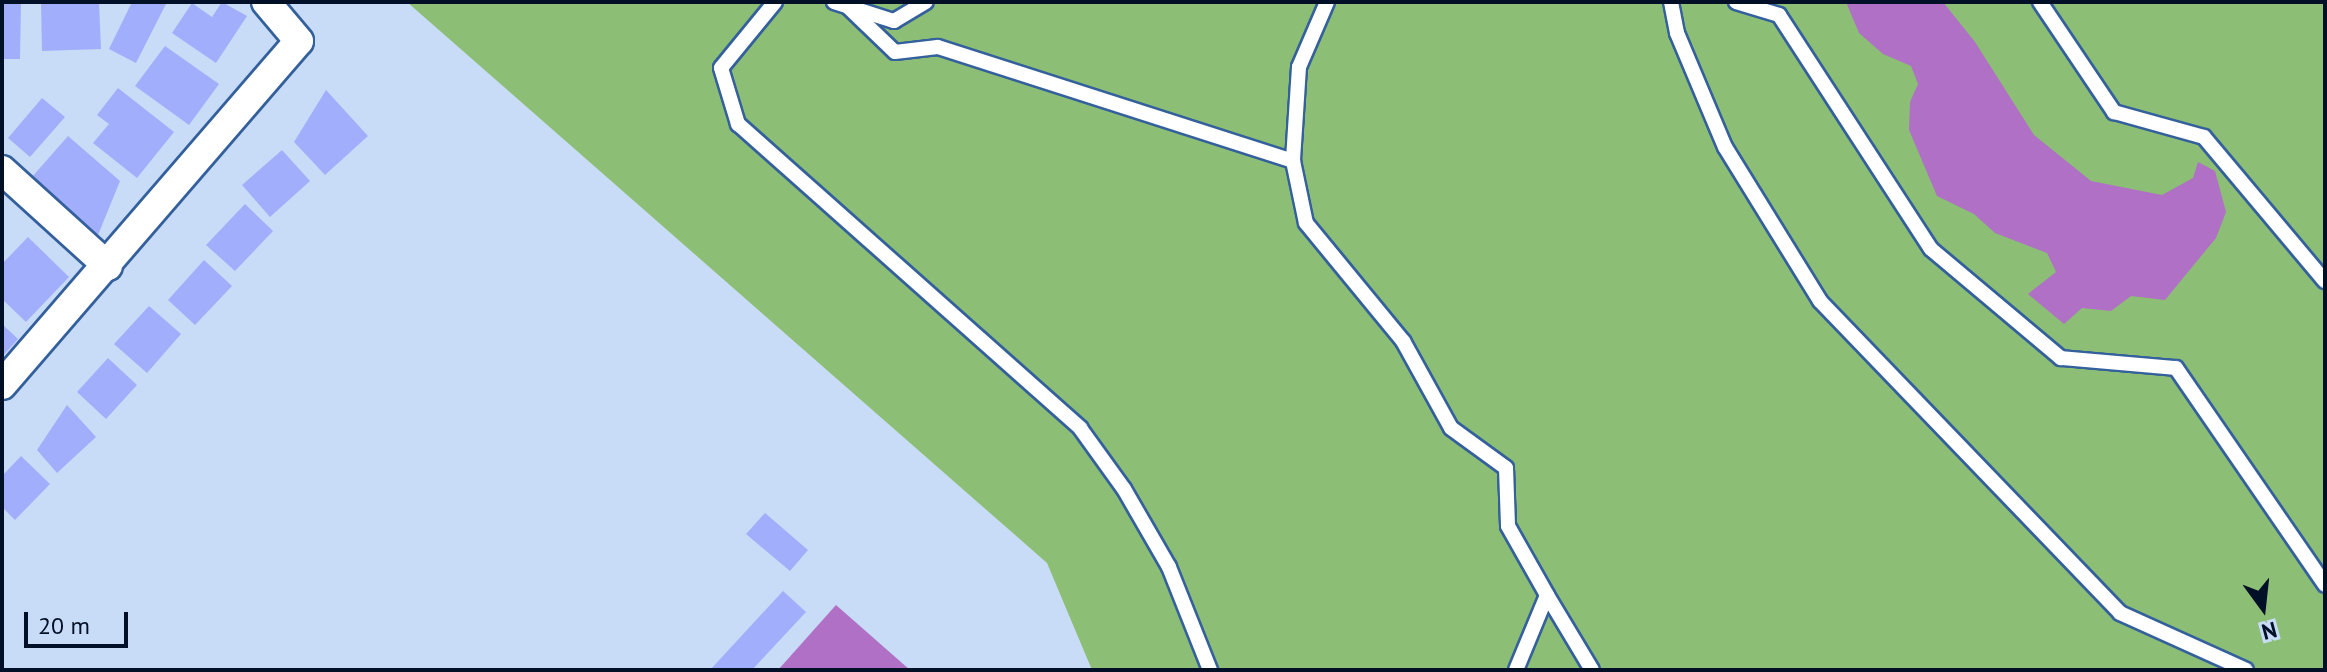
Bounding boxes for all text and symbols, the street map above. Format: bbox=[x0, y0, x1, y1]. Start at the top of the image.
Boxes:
north arrow bbox=[2223, 568, 2303, 648]
scale bar bbox=[28, 596, 132, 646]
text: 20 m bbox=[38, 610, 90, 641]
text: N bbox=[2259, 616, 2280, 647]

